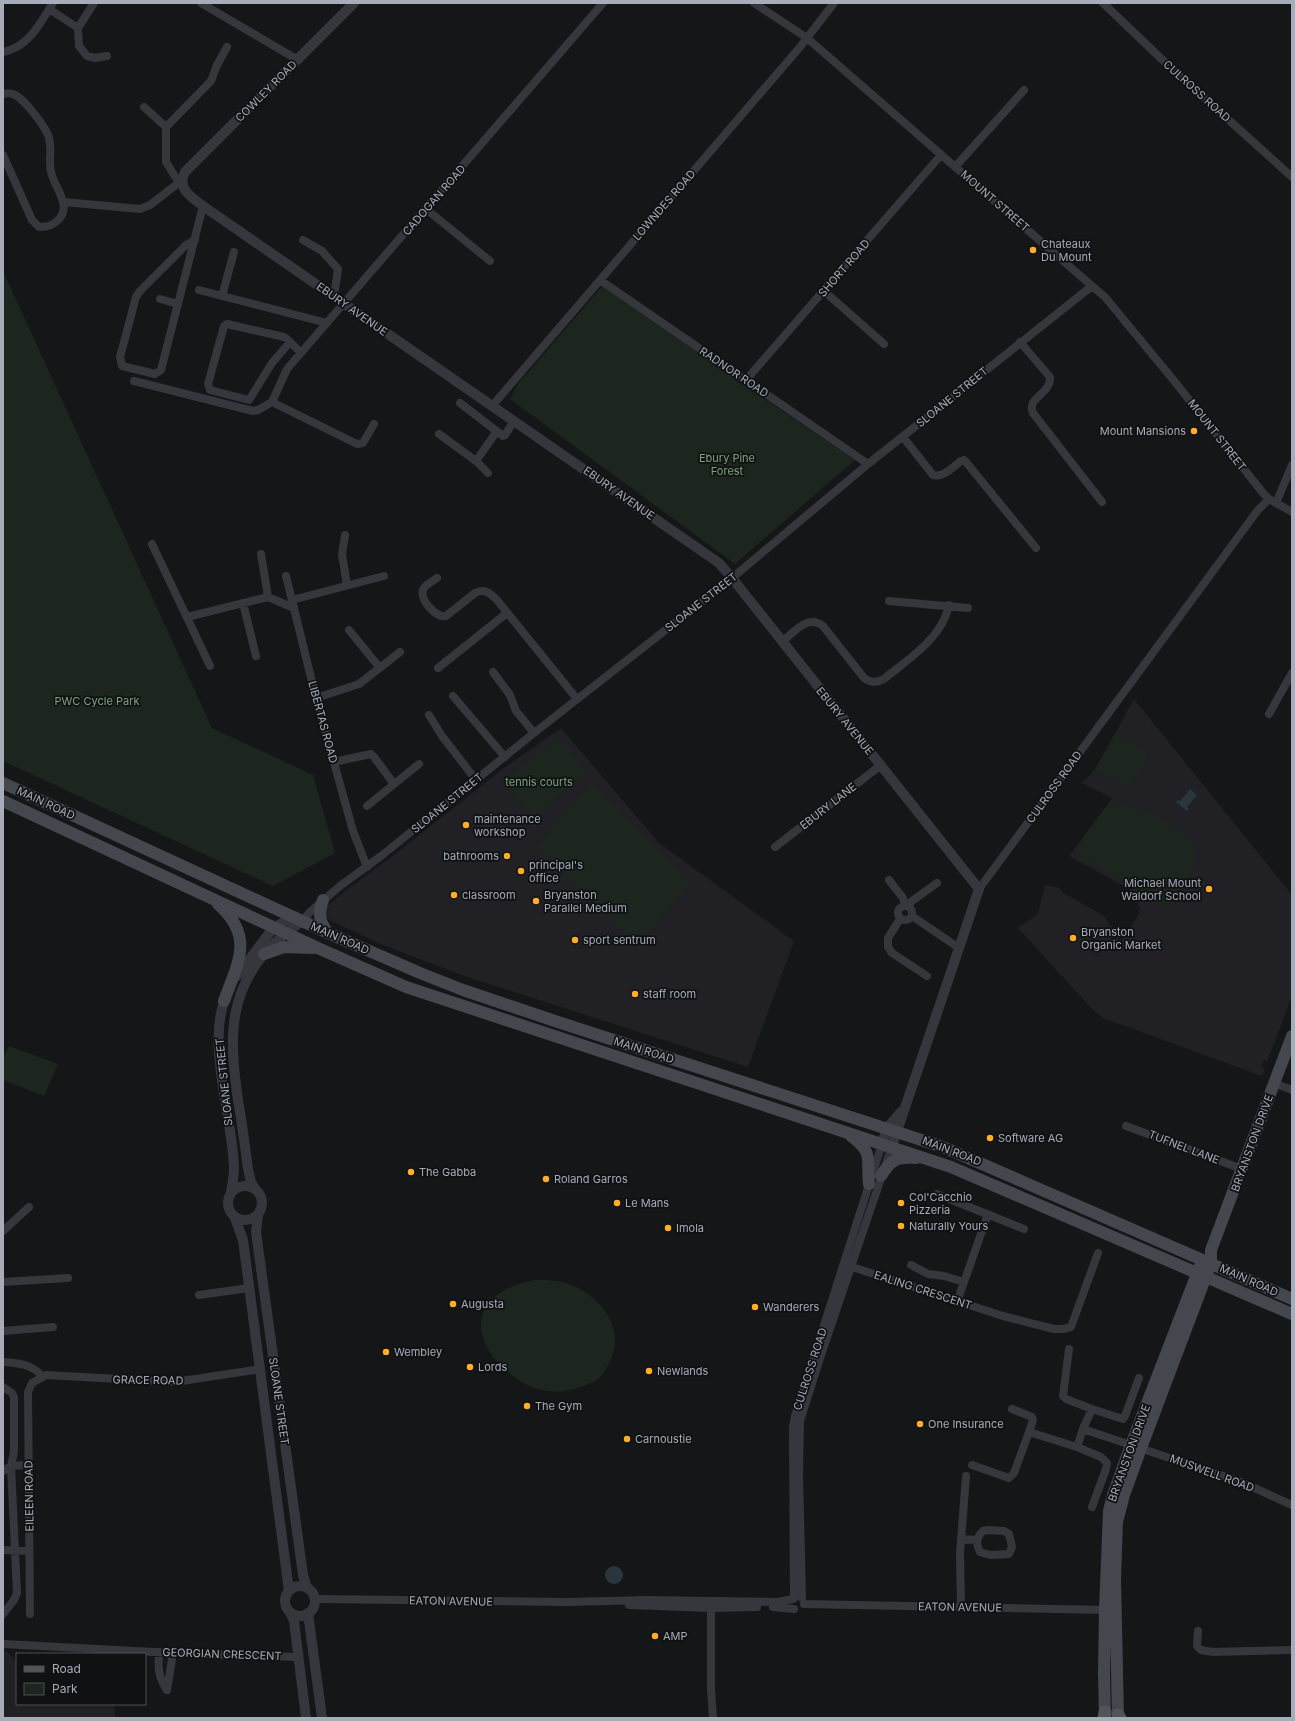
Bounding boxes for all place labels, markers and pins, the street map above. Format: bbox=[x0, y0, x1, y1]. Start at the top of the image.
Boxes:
place label: Chateaux Du Mount bbox=[1041, 237, 1092, 264]
marker: Chateaux Du Mount bbox=[1028, 245, 1038, 255]
place label: Mount Mansions bbox=[1100, 424, 1186, 438]
marker: Mount Mansions bbox=[1189, 426, 1199, 436]
place label: maintenance workshop bbox=[474, 812, 541, 839]
marker: maintenance workshop bbox=[461, 820, 471, 830]
place label: bathrooms bbox=[443, 849, 499, 863]
marker: bathrooms bbox=[502, 851, 512, 861]
place label: principal's office bbox=[529, 858, 583, 885]
marker: principal's office bbox=[516, 866, 526, 876]
place label: Michael Mount Waldorf School bbox=[1121, 876, 1201, 903]
marker: Michael Mount Waldorf School bbox=[1204, 884, 1214, 894]
place label: classroom bbox=[462, 888, 516, 902]
place label: Bryanston Parallel Medium bbox=[544, 888, 627, 915]
marker: classroom bbox=[449, 890, 459, 900]
marker: Bryanston Parallel Medium bbox=[531, 896, 541, 906]
place label: Bryanston Organic Market bbox=[1081, 925, 1161, 952]
place label: sport sentrum bbox=[583, 933, 656, 947]
marker: Bryanston Organic Market bbox=[1068, 933, 1078, 943]
marker: sport sentrum bbox=[570, 935, 580, 945]
place label: staff room bbox=[643, 987, 696, 1001]
marker: staff room bbox=[630, 989, 640, 999]
place label: Software AG bbox=[998, 1131, 1063, 1145]
marker: Software AG bbox=[985, 1133, 995, 1143]
place label: The Gabba bbox=[419, 1165, 476, 1179]
marker: The Gabba bbox=[406, 1167, 416, 1177]
place label: Roland Garros bbox=[554, 1172, 628, 1186]
marker: Roland Garros bbox=[541, 1174, 551, 1184]
place label: Col'Cacchio Pizzeria bbox=[909, 1190, 973, 1217]
place label: Le Mans bbox=[625, 1196, 669, 1210]
marker: Le Mans bbox=[612, 1198, 622, 1208]
marker: Col'Cacchio Pizzeria bbox=[896, 1198, 906, 1208]
place label: Naturally Yours bbox=[909, 1219, 988, 1233]
place label: Imola bbox=[676, 1221, 704, 1235]
marker: Naturally Yours bbox=[896, 1221, 906, 1231]
marker: Imola bbox=[663, 1223, 673, 1233]
place label: Augusta bbox=[461, 1297, 504, 1311]
marker: Augusta bbox=[448, 1299, 458, 1309]
place label: Wanderers bbox=[763, 1300, 820, 1314]
marker: Wanderers bbox=[750, 1302, 760, 1312]
place label: Wembley bbox=[394, 1345, 442, 1359]
marker: Wembley bbox=[381, 1347, 391, 1357]
place label: Lords bbox=[478, 1360, 508, 1374]
marker: Lords bbox=[465, 1362, 475, 1372]
place label: Newlands bbox=[657, 1364, 709, 1378]
marker: Newlands bbox=[644, 1366, 654, 1376]
place label: The Gym bbox=[535, 1399, 582, 1413]
marker: The Gym bbox=[522, 1401, 532, 1411]
place label: One Insurance bbox=[928, 1417, 1004, 1431]
marker: One Insurance bbox=[915, 1419, 925, 1429]
place label: Carnoustie bbox=[635, 1432, 692, 1446]
marker: Carnoustie bbox=[622, 1434, 632, 1444]
place label: AMP bbox=[663, 1629, 688, 1643]
marker: AMP bbox=[650, 1631, 660, 1641]

